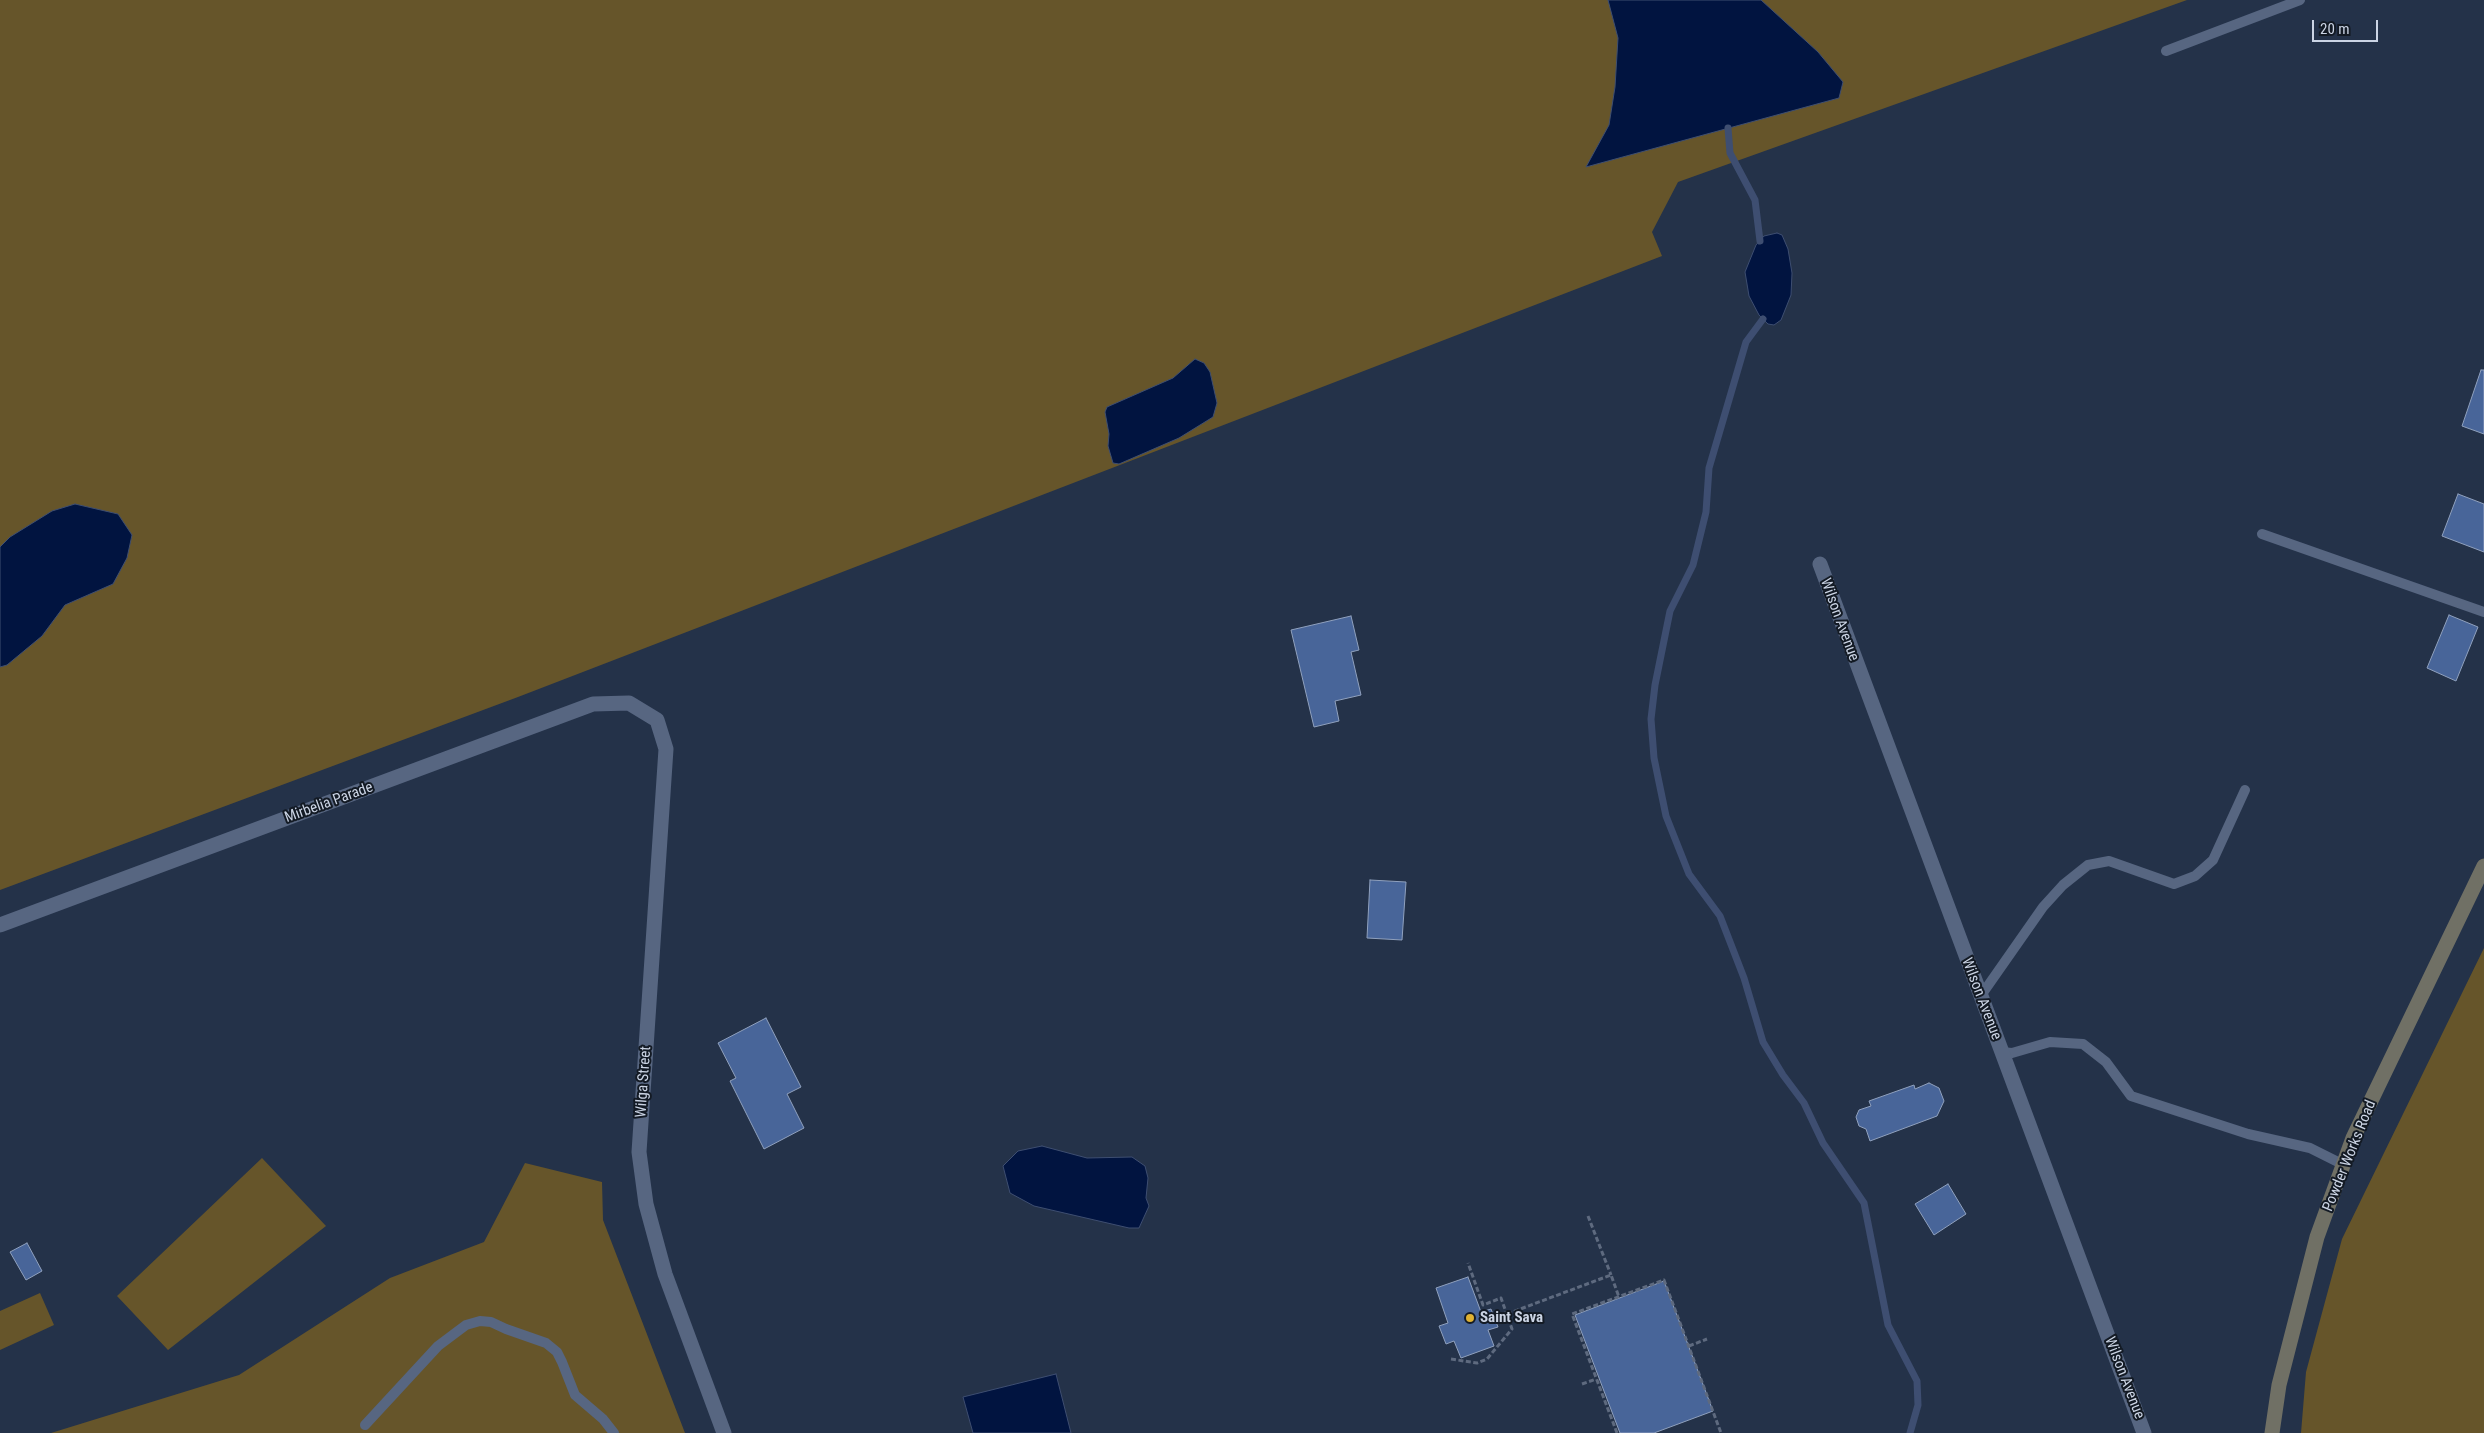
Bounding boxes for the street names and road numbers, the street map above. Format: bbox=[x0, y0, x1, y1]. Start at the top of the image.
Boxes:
street label: Wilson Avenue bbox=[1816, 576, 1862, 664]
street label: Mirbelia Parade bbox=[282, 779, 376, 827]
street label: Wilson Avenue bbox=[1957, 955, 2005, 1043]
street label: Wilga Street bbox=[633, 1046, 655, 1118]
street label: Powder Works Road bbox=[2319, 1098, 2381, 1214]
street label: Wilson Avenue bbox=[2100, 1334, 2148, 1422]

